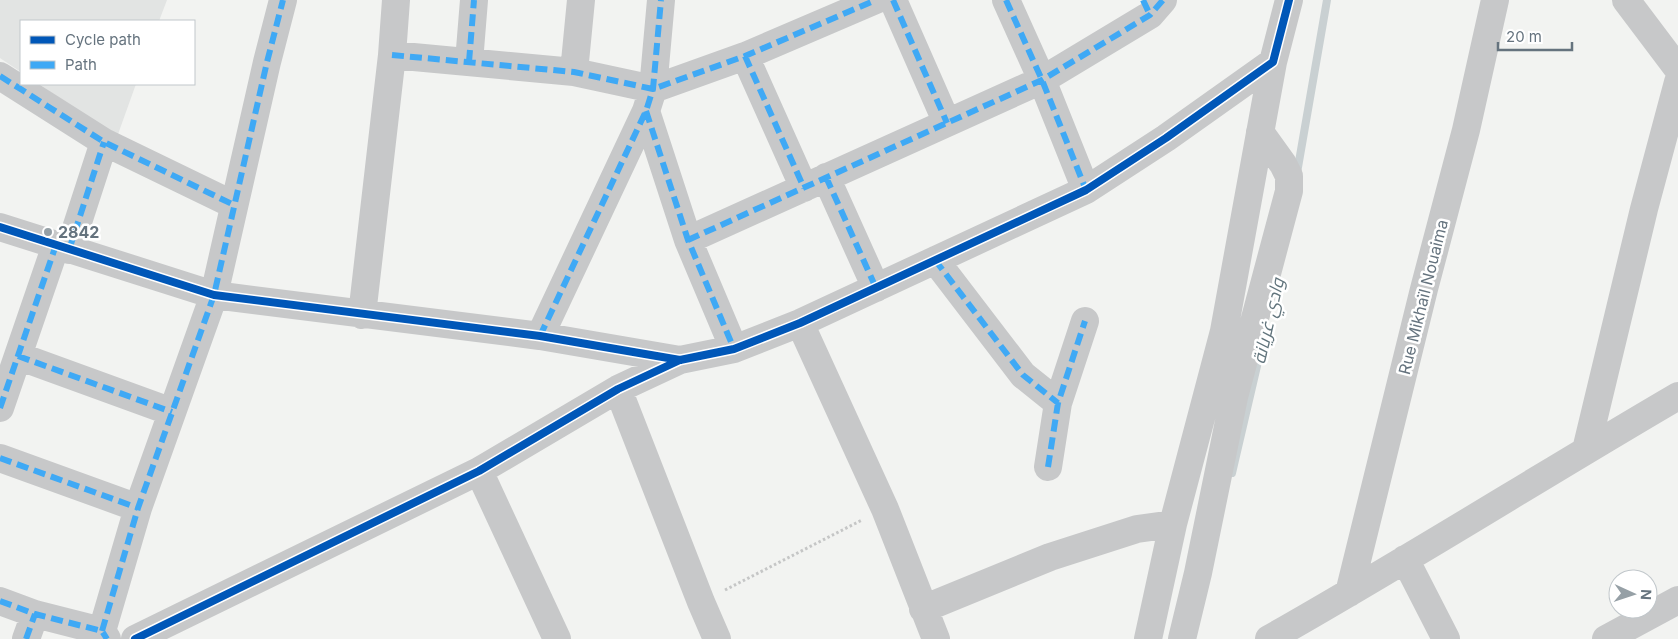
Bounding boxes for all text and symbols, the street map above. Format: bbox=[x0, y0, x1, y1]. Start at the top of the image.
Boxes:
legend bbox=[20, 20, 195, 85]
scale bar bbox=[1498, 20, 1572, 52]
text: 20 m bbox=[1506, 27, 1542, 46]
text: Cycle path bbox=[65, 30, 141, 49]
text: Path bbox=[65, 55, 97, 74]
street label: Rue Mikhaïl Nouaima bbox=[1394, 217, 1452, 377]
place label: 2842 bbox=[58, 222, 99, 242]
marker: 2842 bbox=[42, 226, 54, 238]
water label: وادي غريانة bbox=[1248, 275, 1292, 367]
north arrow bbox=[1608, 569, 1658, 619]
text: N bbox=[1638, 589, 1655, 600]

